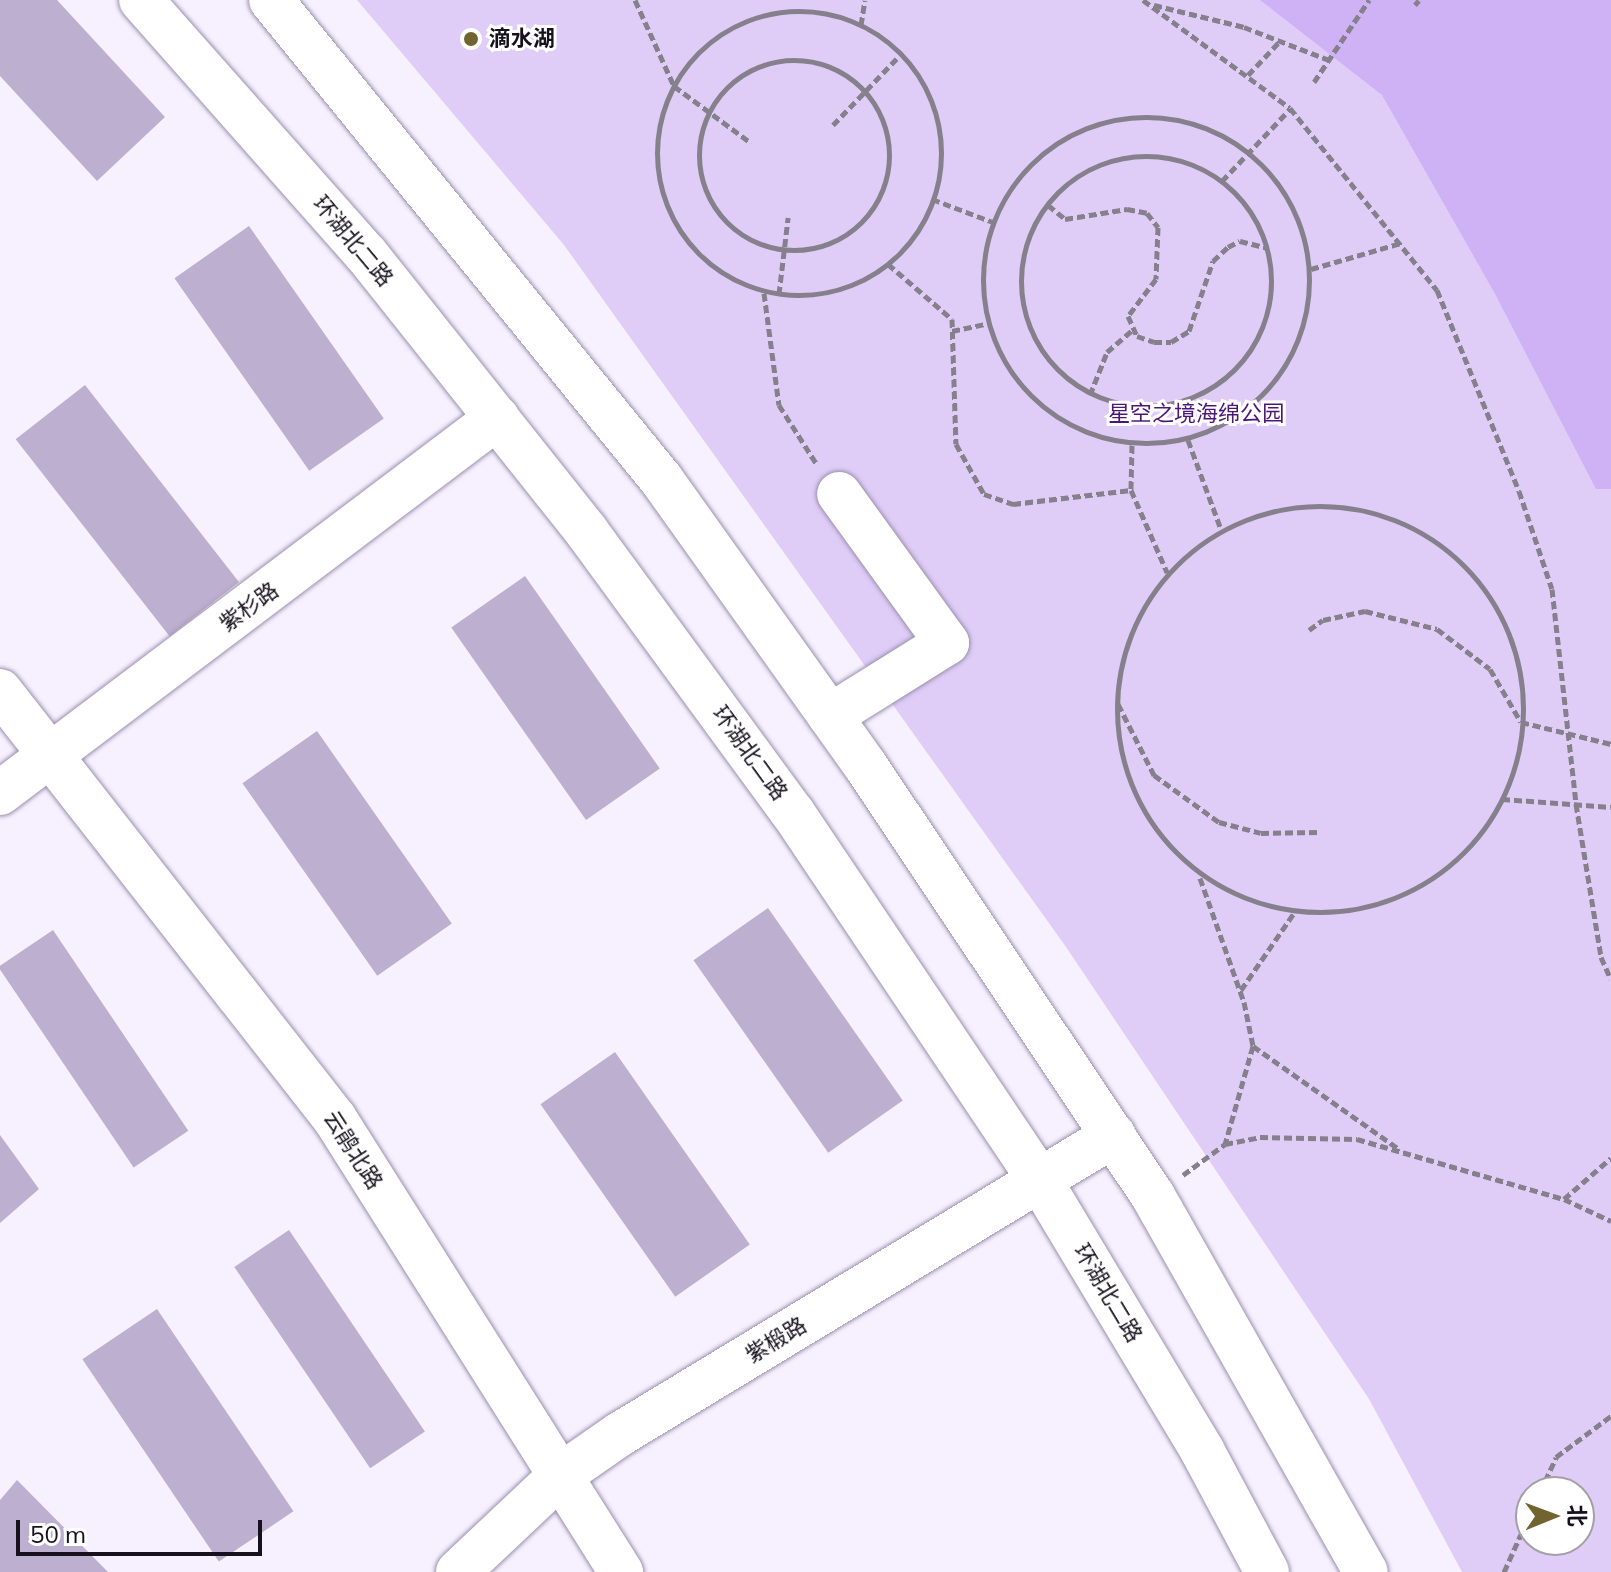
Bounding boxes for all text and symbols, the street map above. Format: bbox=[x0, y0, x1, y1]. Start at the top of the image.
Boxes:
place label: 滴水湖 bbox=[489, 26, 555, 52]
marker: 滴水湖 bbox=[460, 28, 482, 50]
street label: 环湖北二路 bbox=[308, 190, 398, 292]
park label: 星空之境海绵公园 bbox=[1108, 401, 1284, 427]
street label: 紫杉路 bbox=[215, 577, 283, 637]
street label: 环湖北二路 bbox=[707, 701, 793, 805]
street label: 云鹃北路 bbox=[318, 1106, 388, 1194]
street label: 环湖北二路 bbox=[1068, 1239, 1148, 1347]
street label: 紫椴路 bbox=[741, 1312, 811, 1368]
north arrow bbox=[1515, 1476, 1595, 1556]
scale bar bbox=[20, 1504, 266, 1554]
text: 北 bbox=[1563, 1504, 1591, 1527]
text: 50 m bbox=[30, 1519, 86, 1549]

